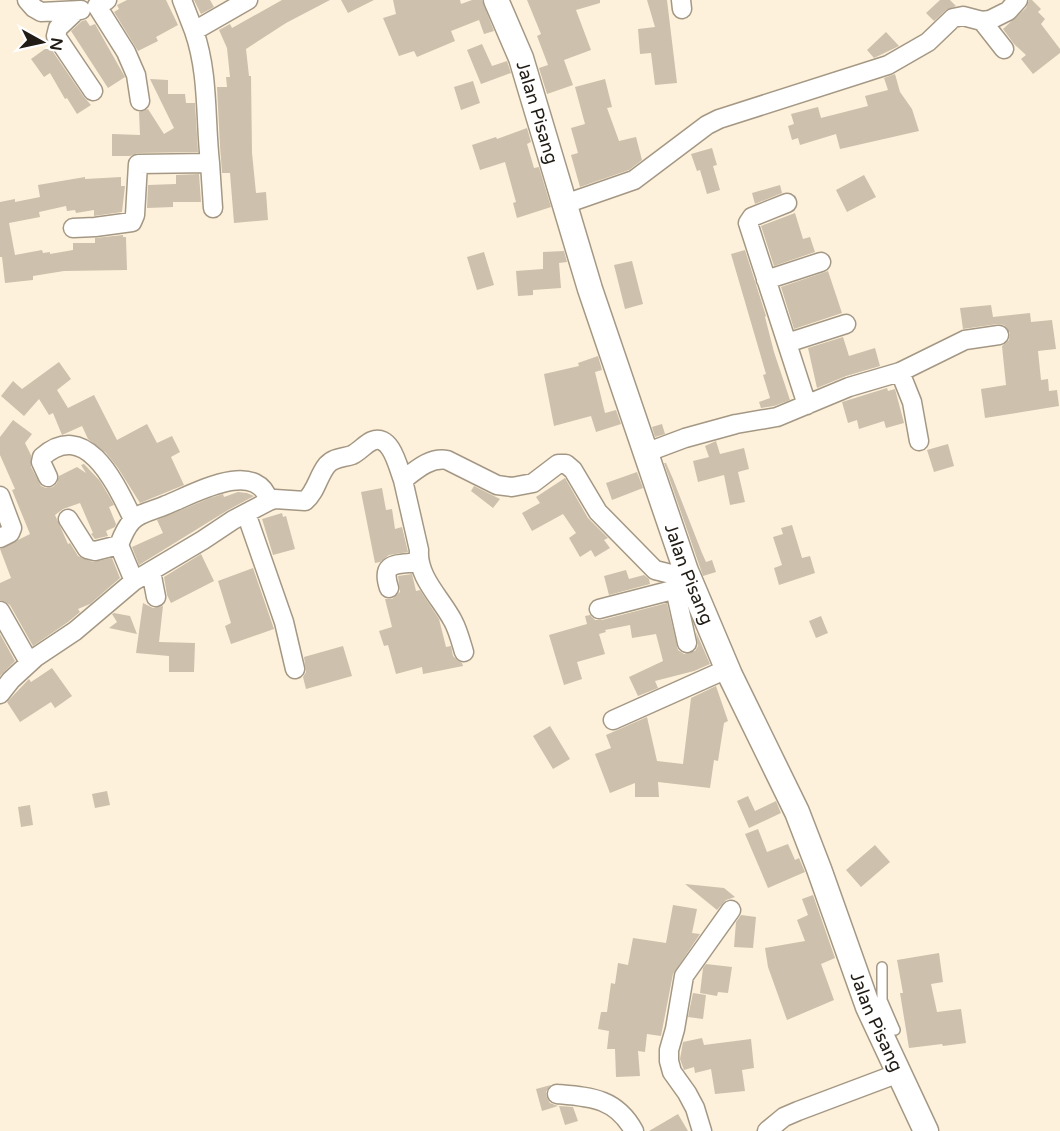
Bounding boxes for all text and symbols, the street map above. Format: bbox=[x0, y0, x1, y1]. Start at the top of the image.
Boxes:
north arrow bbox=[12, 12, 72, 72]
text: N bbox=[45, 36, 67, 52]
street label: Jalan Pisang bbox=[512, 58, 563, 167]
street label: Jalan Pisang bbox=[660, 521, 718, 628]
street label: Jalan Pisang bbox=[846, 969, 908, 1075]

